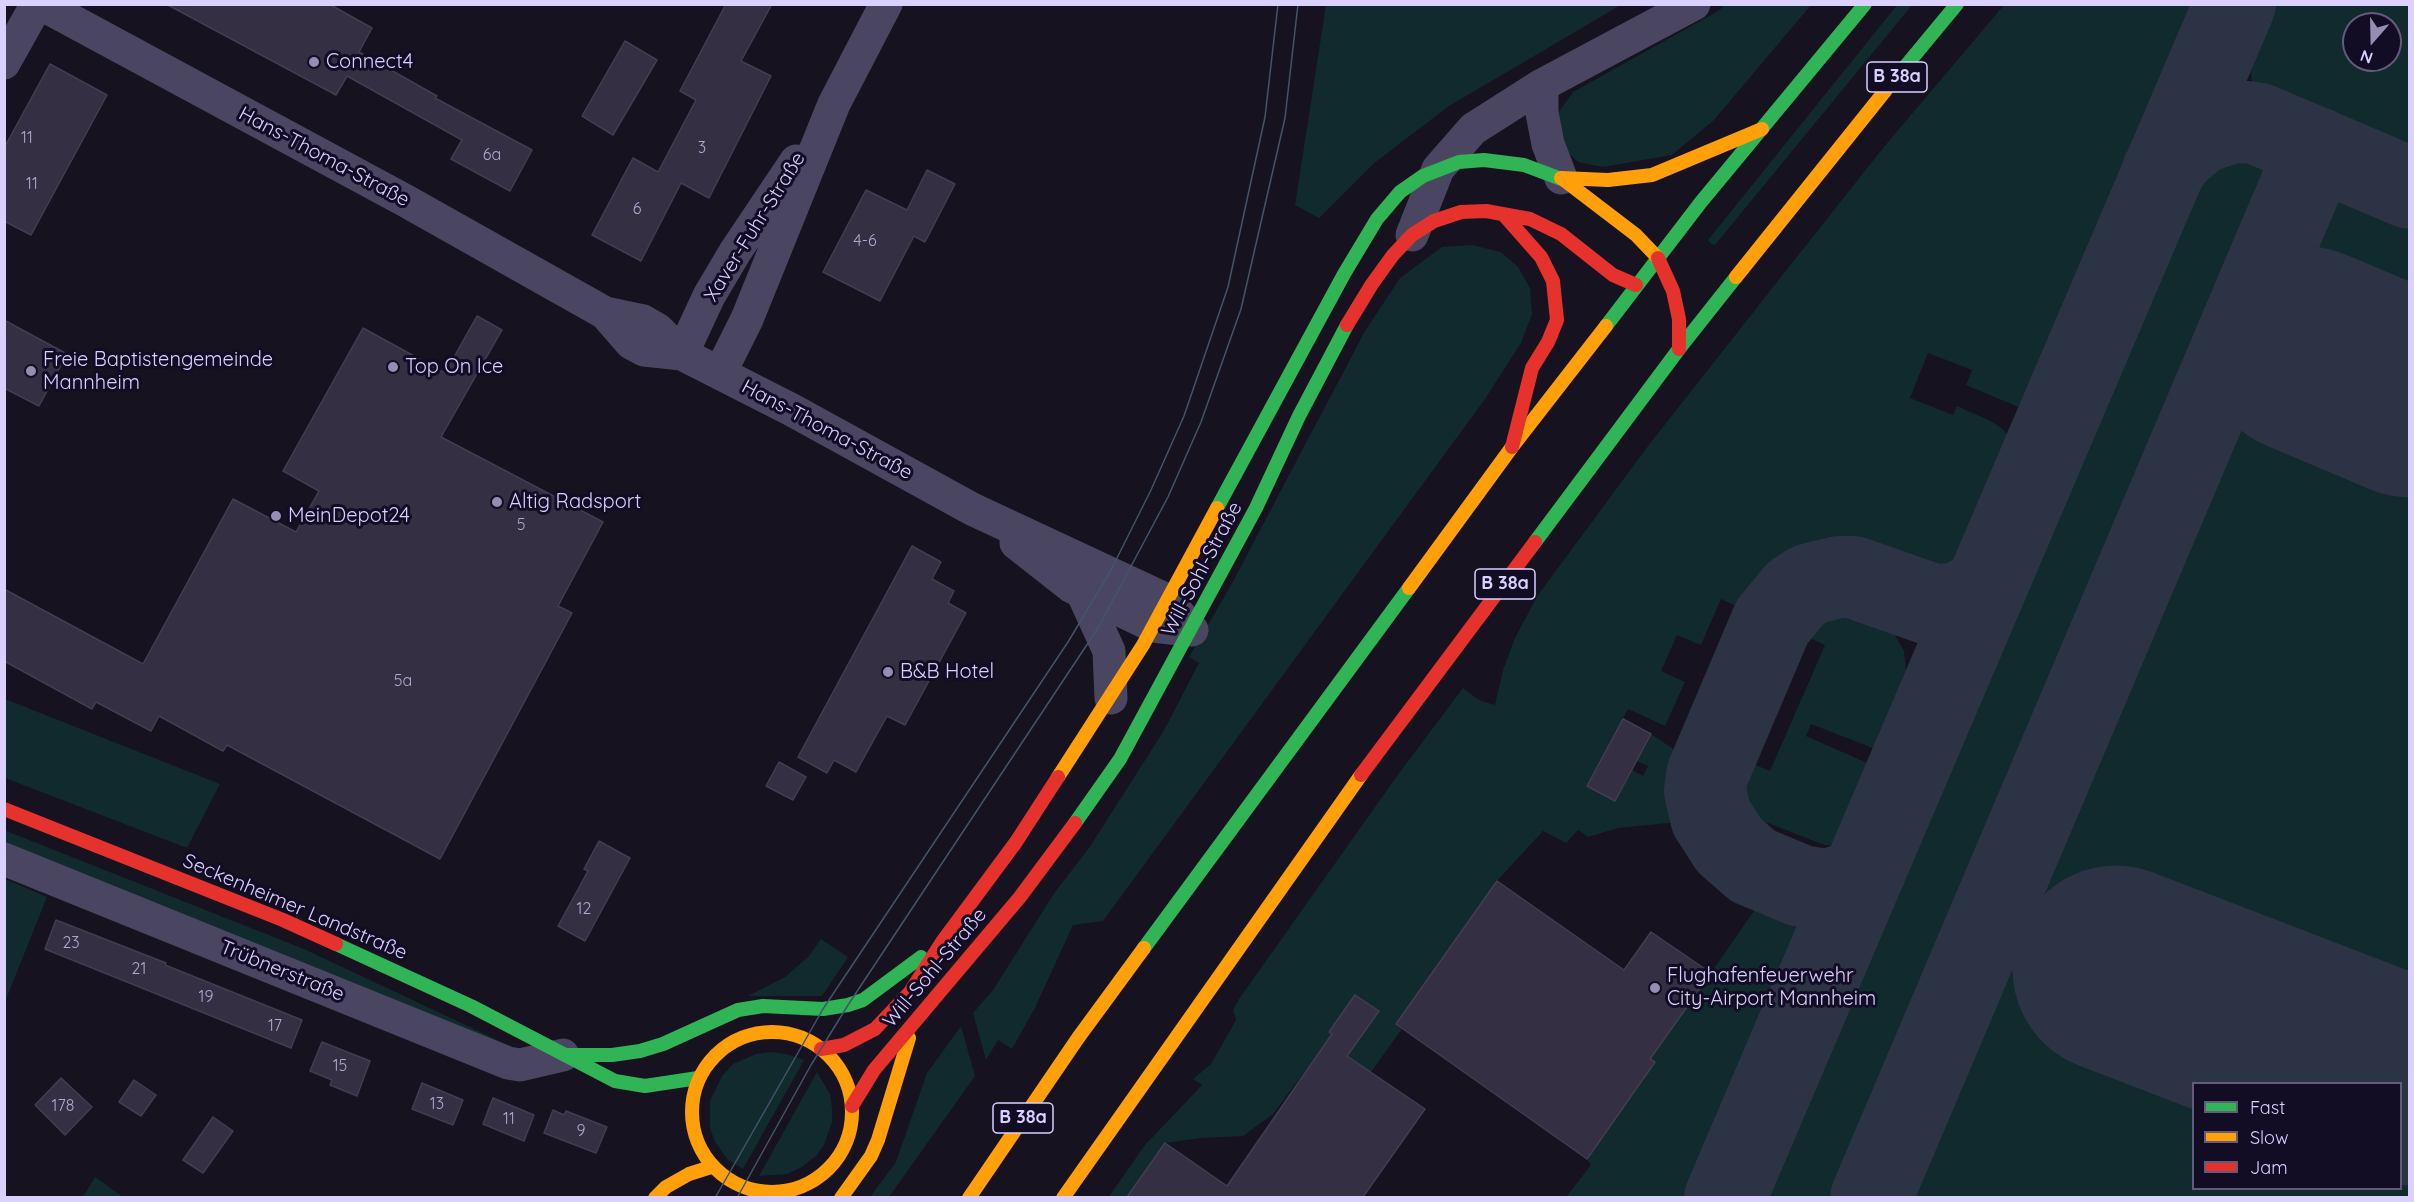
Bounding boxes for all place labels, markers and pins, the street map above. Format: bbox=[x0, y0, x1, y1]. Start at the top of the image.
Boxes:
place label: Connect4 bbox=[326, 50, 413, 74]
marker: Connect4 bbox=[307, 55, 321, 69]
place label: Freie Baptistengemeinde Mannheim bbox=[43, 348, 273, 395]
place label: Top On Ice bbox=[405, 355, 503, 379]
marker: Top On Ice bbox=[386, 360, 400, 374]
marker: Freie Baptistengemeinde Mannheim bbox=[24, 364, 38, 378]
place label: Altig Radsport bbox=[509, 490, 641, 514]
marker: Altig Radsport bbox=[490, 495, 504, 509]
place label: MeinDepot24 bbox=[288, 504, 410, 528]
marker: MeinDepot24 bbox=[269, 509, 283, 523]
place label: B&B Hotel bbox=[900, 660, 994, 684]
marker: B&B Hotel bbox=[881, 665, 895, 679]
place label: Flughafenfeuerwehr City-Airport Mannheim bbox=[1667, 964, 1876, 1011]
marker: Flughafenfeuerwehr City-Airport Mannheim bbox=[1648, 981, 1662, 995]

